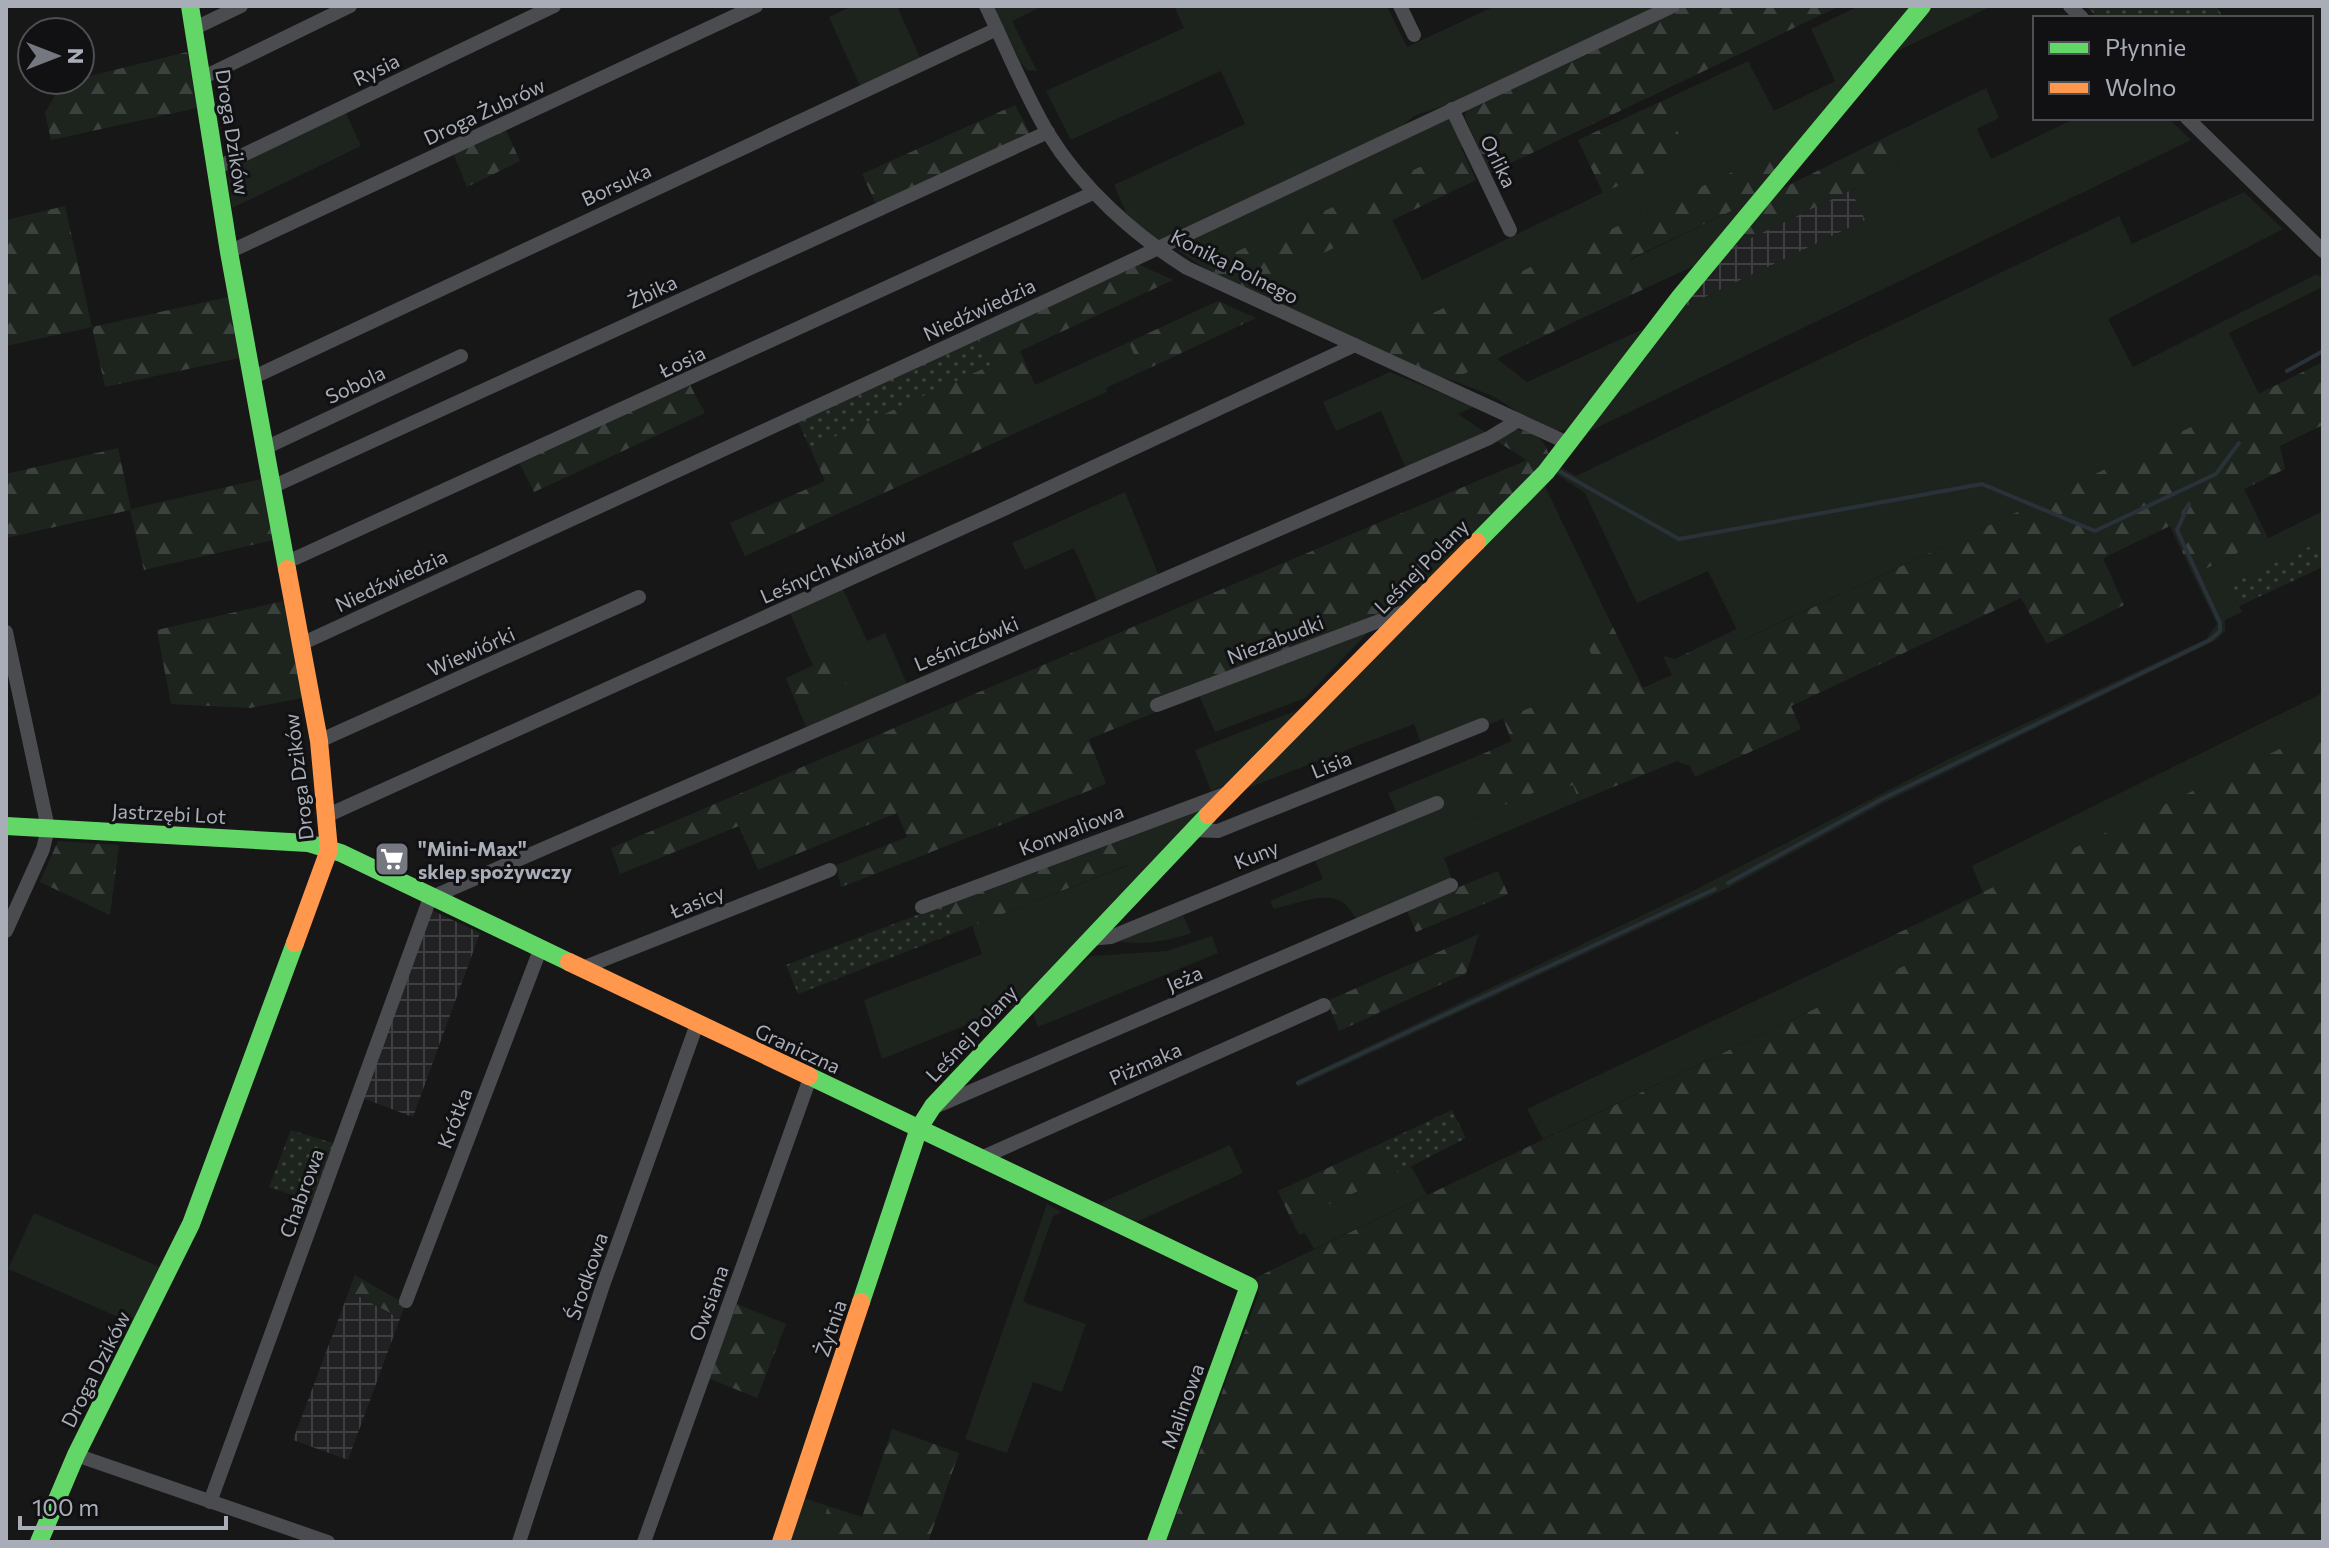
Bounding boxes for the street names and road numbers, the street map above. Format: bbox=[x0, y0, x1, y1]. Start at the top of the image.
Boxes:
street label: Rysia bbox=[349, 48, 403, 90]
street label: Droga Dzików bbox=[211, 67, 255, 197]
street label: Droga Żubrów bbox=[420, 72, 548, 150]
street label: Orlika bbox=[1476, 131, 1522, 191]
street label: Borsuka bbox=[577, 157, 655, 211]
street label: Konika Polnego bbox=[1167, 223, 1303, 309]
street label: Żbika bbox=[623, 269, 681, 313]
street label: Niedźwiedzia bbox=[919, 273, 1039, 345]
street label: Łosia bbox=[654, 340, 709, 382]
street label: Sobola bbox=[321, 360, 389, 408]
street label: Leśnej Polany bbox=[1369, 514, 1473, 618]
street label: Leśnych Kwiatów bbox=[756, 522, 910, 608]
street label: Niedźwiedzia bbox=[331, 544, 451, 616]
street label: Leśniczówki bbox=[910, 610, 1022, 676]
street label: Niezabudki bbox=[1223, 610, 1327, 668]
street label: Wiewiórki bbox=[424, 621, 518, 681]
street label: Droga Dzików bbox=[278, 712, 318, 842]
street label: Lisia bbox=[1307, 745, 1355, 783]
street label: Jastrzębi Lot bbox=[111, 798, 227, 828]
street label: Konwaliowa bbox=[1015, 798, 1127, 860]
street label: Kuny bbox=[1230, 834, 1282, 874]
street label: Łasicy bbox=[665, 879, 728, 923]
street label: Jeża bbox=[1162, 960, 1206, 996]
street label: Leśnej Polany bbox=[920, 980, 1022, 1086]
street label: Graniczna bbox=[752, 1018, 844, 1078]
street label: Piżmaka bbox=[1105, 1036, 1185, 1090]
street label: Krótka bbox=[432, 1085, 476, 1151]
street label: Chabrowa bbox=[274, 1145, 328, 1241]
street label: Środkowa bbox=[560, 1229, 612, 1323]
street label: Owsiana bbox=[683, 1262, 733, 1344]
street label: Żytnia bbox=[809, 1297, 851, 1359]
street label: Droga Dzików bbox=[55, 1307, 135, 1431]
street label: Malinowa bbox=[1156, 1360, 1208, 1452]

